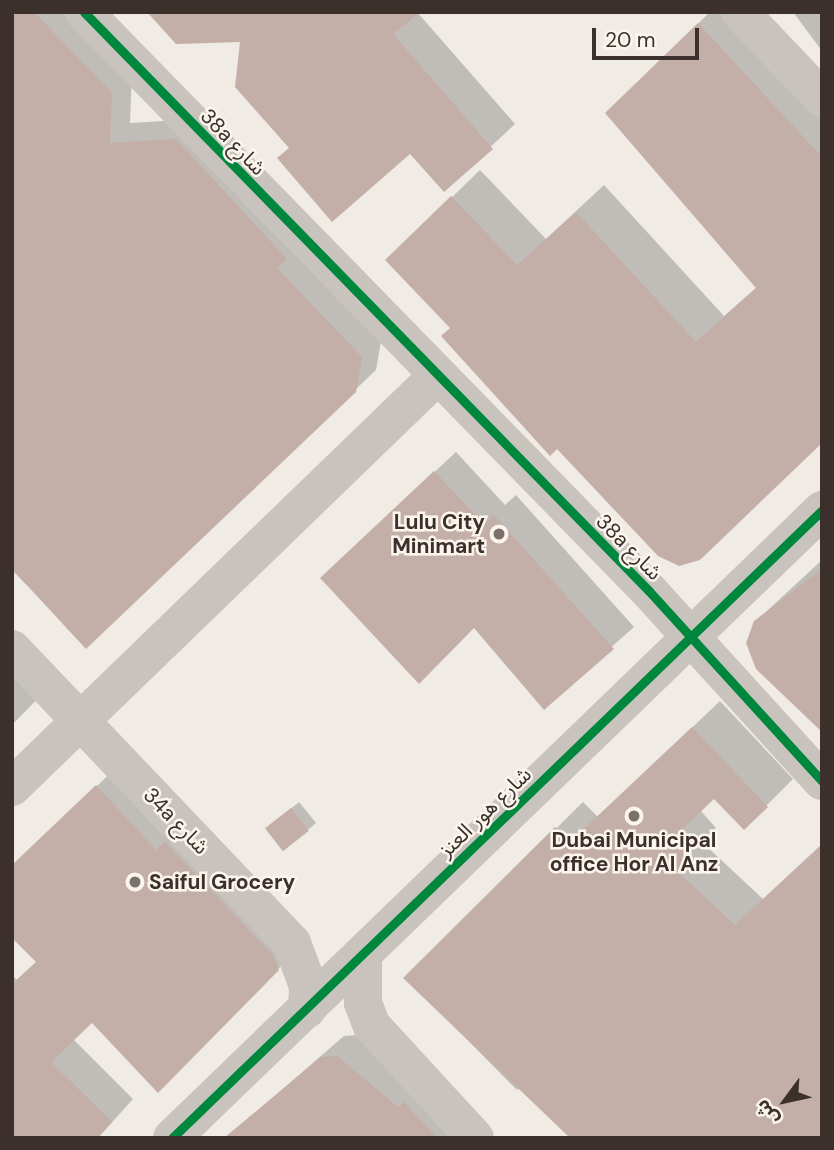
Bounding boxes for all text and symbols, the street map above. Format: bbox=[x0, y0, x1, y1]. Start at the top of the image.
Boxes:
scale bar bbox=[596, 14, 703, 58]
text: 20 m bbox=[605, 26, 656, 54]
street label: 38a شارع bbox=[195, 103, 271, 181]
place label: Lulu City Minimart bbox=[392, 509, 485, 559]
street label: 38a شارع bbox=[591, 509, 667, 585]
marker: Lulu City Minimart bbox=[491, 526, 507, 542]
street label: شارع هور العنز bbox=[434, 762, 536, 862]
street label: 34a شارع bbox=[138, 782, 214, 860]
marker: Dubai Municipal office Hor Al Anz bbox=[626, 808, 642, 824]
place label: Dubai Municipal office Hor Al Anz bbox=[550, 827, 718, 877]
place label: Saiful Grocery bbox=[149, 869, 295, 895]
marker: Saiful Grocery bbox=[127, 874, 143, 890]
north arrow bbox=[750, 1066, 820, 1136]
text: ش bbox=[749, 1095, 785, 1130]

